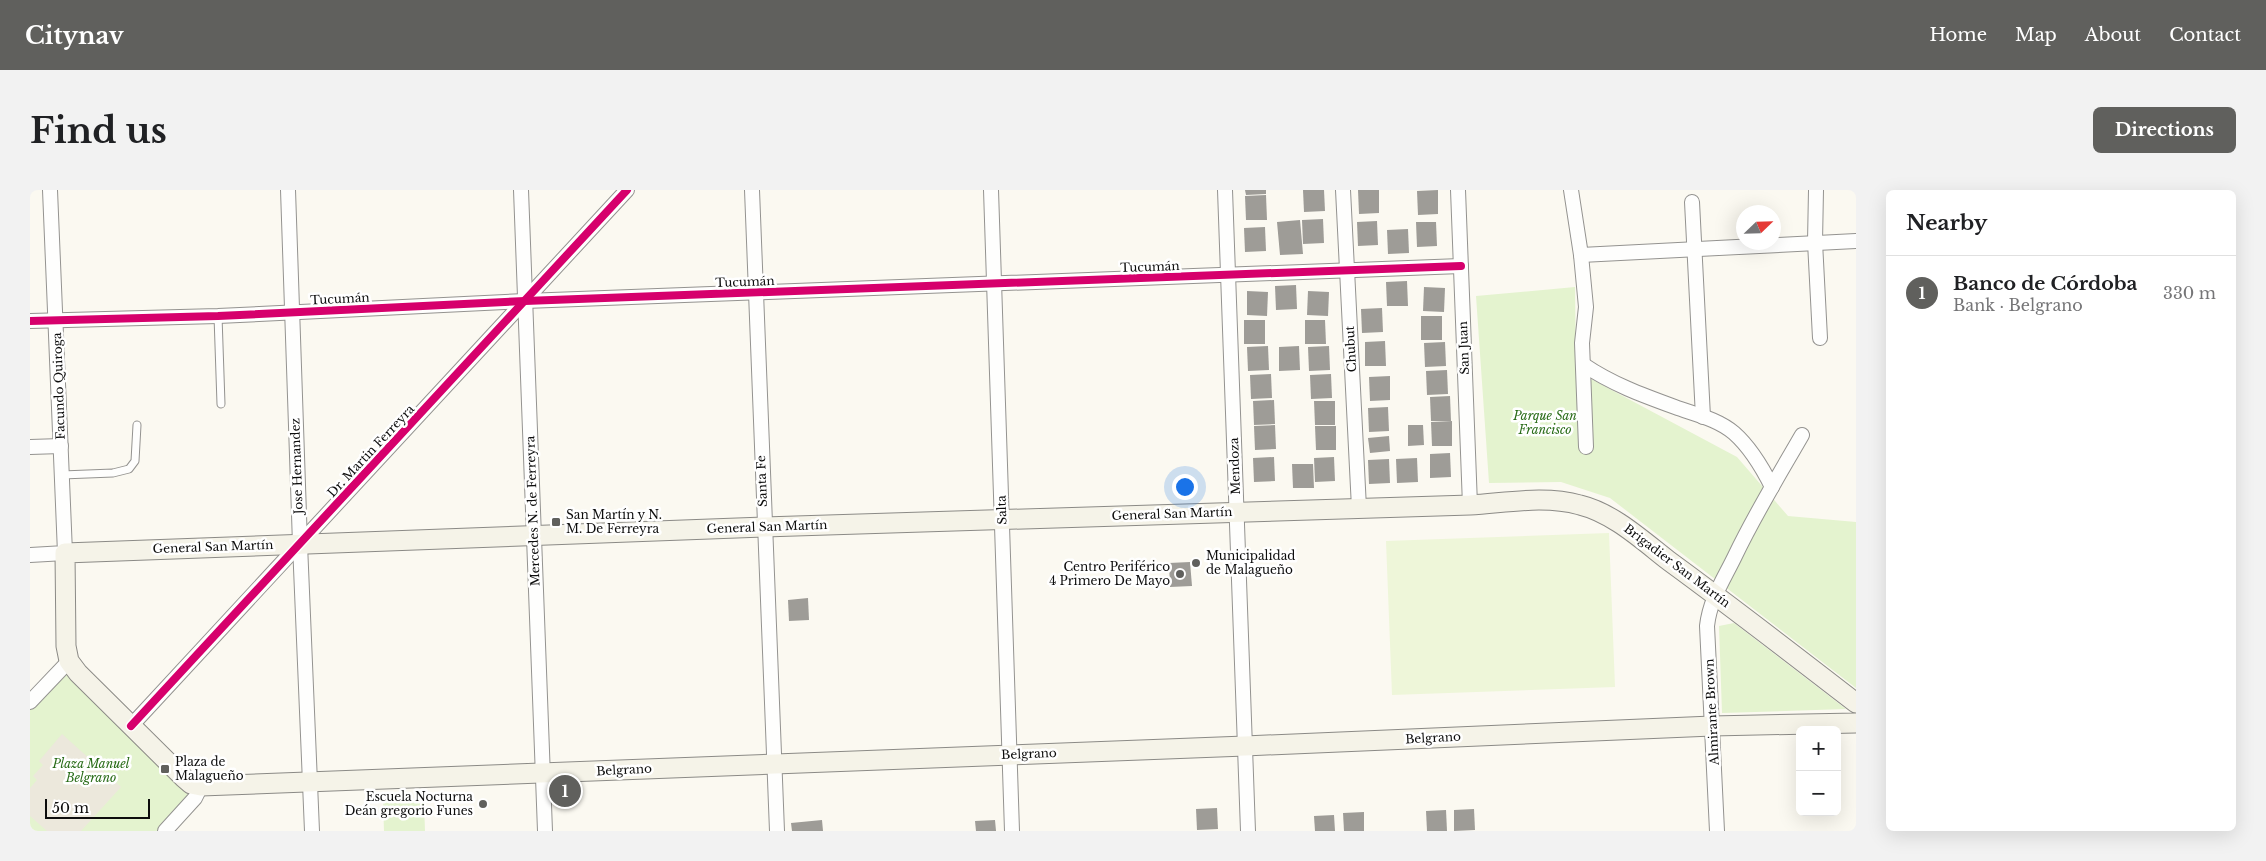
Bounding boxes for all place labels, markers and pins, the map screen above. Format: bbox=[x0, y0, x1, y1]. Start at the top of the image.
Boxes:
place label: San Martín y N. M. De Ferreyra bbox=[566, 507, 662, 536]
marker: San Martín y N. M. De Ferreyra bbox=[550, 516, 562, 528]
place label: Municipalidad de Malagueño bbox=[1206, 548, 1295, 577]
marker: Municipalidad de Malagueño bbox=[1190, 557, 1202, 569]
place label: Centro Periférico 4 Primero De Mayo bbox=[1049, 559, 1170, 588]
marker: Centro Periférico 4 Primero De Mayo bbox=[1174, 568, 1186, 580]
place label: Plaza de Malagueño bbox=[175, 754, 244, 783]
marker: Plaza de Malagueño bbox=[159, 763, 171, 775]
pin: 1 bbox=[549, 772, 581, 810]
place label: Escuela Nocturna Deán gregorio Funes bbox=[345, 789, 473, 818]
marker: Escuela Nocturna Deán gregorio Funes bbox=[477, 798, 489, 810]

